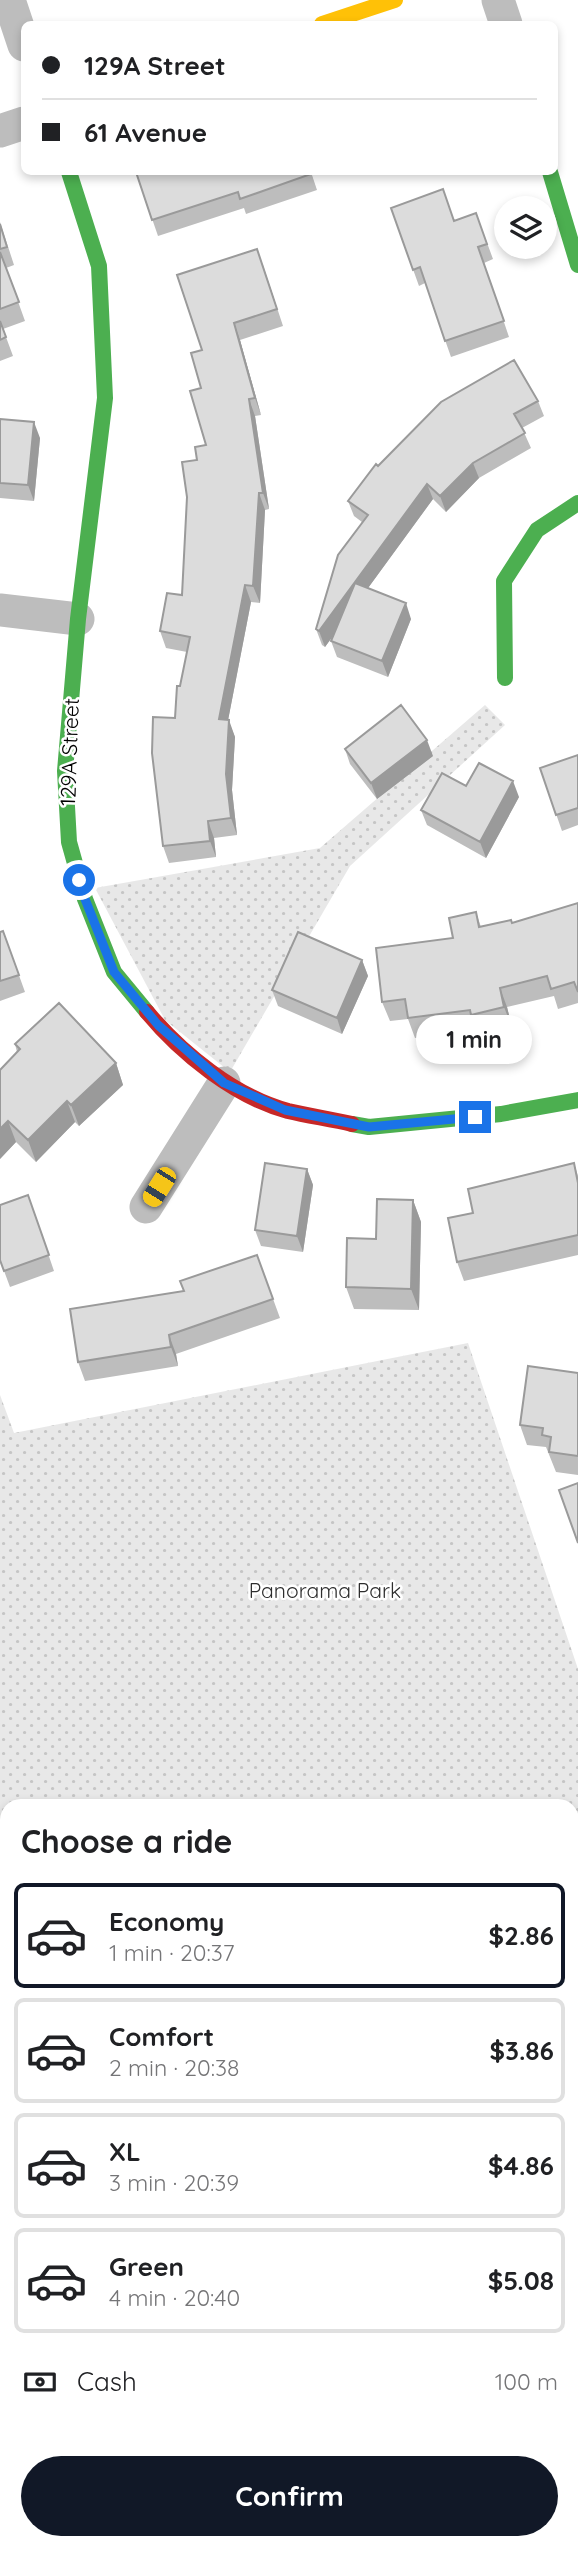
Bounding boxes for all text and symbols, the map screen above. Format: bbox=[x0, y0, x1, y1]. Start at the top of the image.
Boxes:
text: 129A Street bbox=[84, 49, 226, 82]
text: 61 Avenue bbox=[84, 116, 207, 149]
map controls bbox=[494, 196, 557, 259]
button: layers bbox=[494, 196, 557, 259]
street label: 129A Street bbox=[54, 698, 84, 806]
route start bbox=[63, 864, 95, 896]
callout: 1 min bbox=[417, 1016, 533, 1064]
text: 1 min bbox=[446, 1025, 502, 1054]
route end bbox=[459, 1101, 491, 1133]
car bbox=[139, 1164, 180, 1210]
park label: Panorama Park bbox=[249, 1577, 401, 1603]
text: Choose a ride bbox=[21, 1821, 233, 1861]
icon: car bbox=[25, 1904, 88, 1967]
text: Economy bbox=[109, 1905, 224, 1938]
text: $2.86 bbox=[489, 1919, 554, 1952]
text: 1 min · 20:37 bbox=[109, 1938, 235, 1967]
icon: car bbox=[25, 2019, 88, 2082]
text: Comfort bbox=[109, 2020, 214, 2053]
text: $3.86 bbox=[489, 2034, 554, 2067]
text: 2 min · 20:38 bbox=[109, 2053, 239, 2082]
icon: car bbox=[25, 2134, 88, 2197]
text: XL bbox=[109, 2135, 141, 2168]
text: $4.86 bbox=[488, 2149, 554, 2182]
text: 3 min · 20:39 bbox=[109, 2168, 239, 2197]
icon: car bbox=[25, 2249, 88, 2312]
text: Green bbox=[109, 2250, 184, 2283]
text: $5.08 bbox=[488, 2264, 554, 2297]
text: 4 min · 20:40 bbox=[109, 2283, 240, 2312]
icon: cash bbox=[21, 2363, 59, 2401]
text: Cash bbox=[77, 2365, 137, 2398]
text: 100 m bbox=[495, 2367, 558, 2396]
button: Confirm bbox=[21, 2456, 558, 2536]

